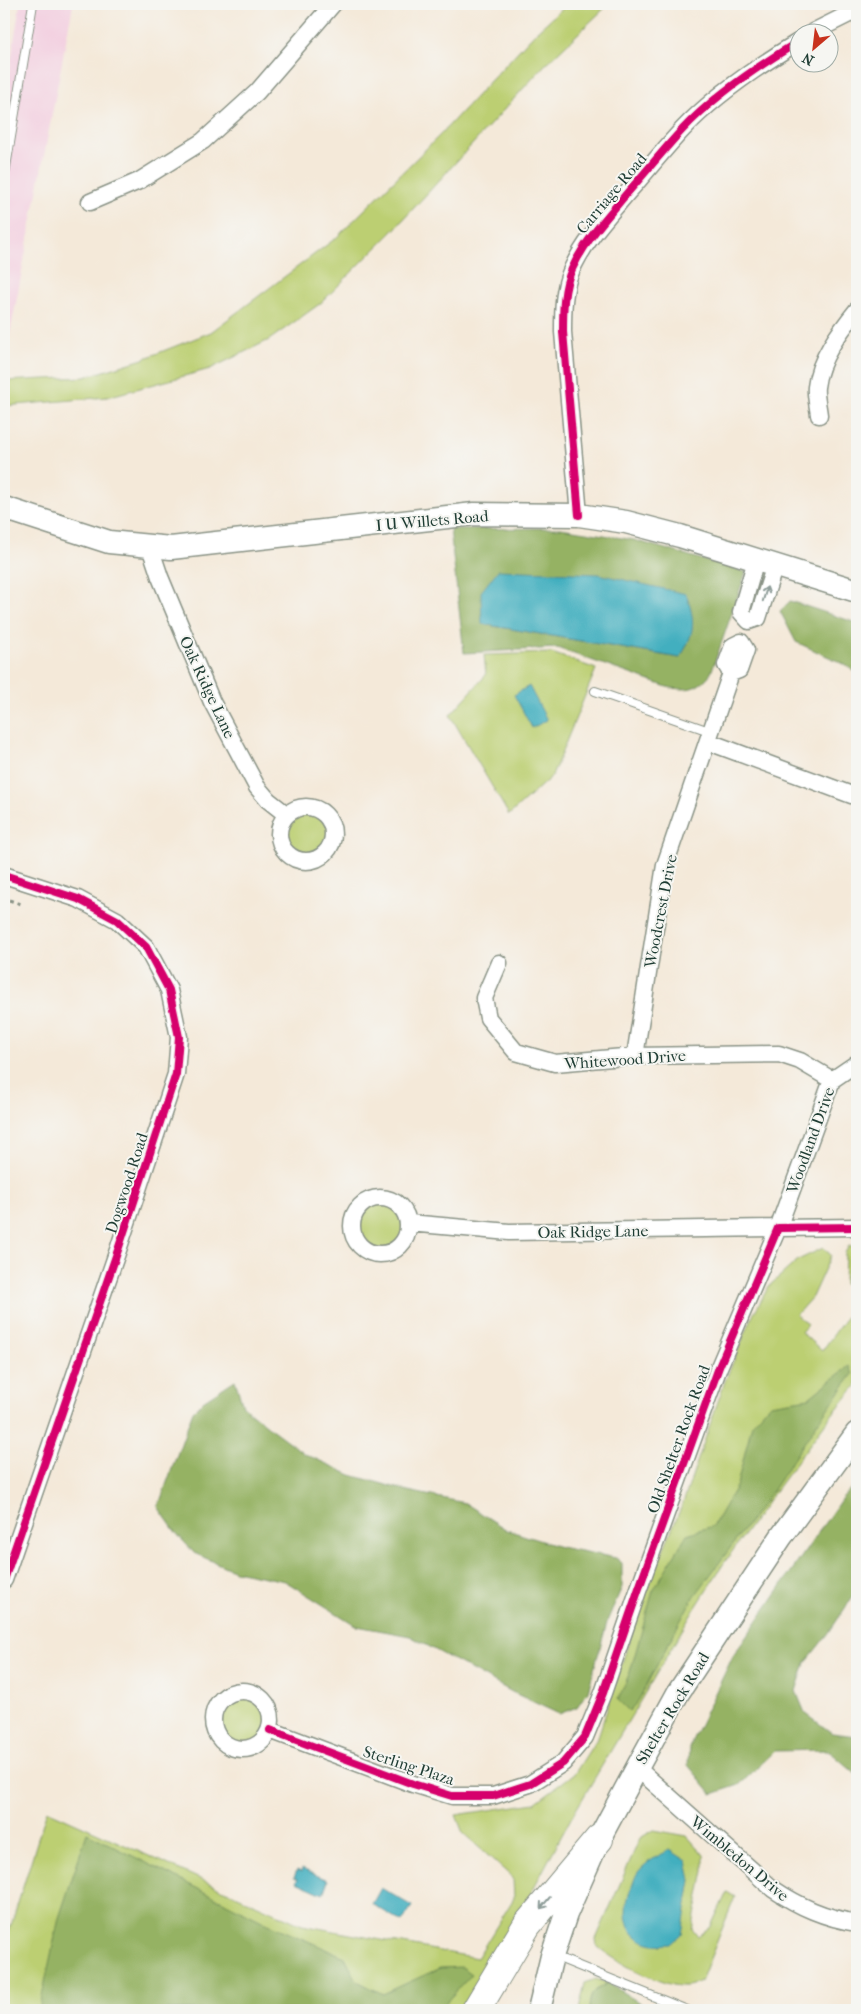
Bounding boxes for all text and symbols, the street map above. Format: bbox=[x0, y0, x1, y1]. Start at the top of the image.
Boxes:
north arrow bbox=[788, 22, 838, 72]
text: N bbox=[799, 49, 817, 69]
street label: Carriage Road bbox=[572, 149, 651, 238]
street label: I U Willets Road bbox=[375, 506, 490, 535]
one-way arrow bbox=[761, 587, 771, 603]
street label: Oak Ridge Lane bbox=[176, 633, 240, 741]
street label: Woodcrest Drive bbox=[640, 853, 681, 971]
street label: Whitewood Drive bbox=[563, 1046, 687, 1073]
street label: Woodland Drive bbox=[782, 1084, 839, 1197]
street label: Dogwood Road bbox=[101, 1130, 152, 1236]
street label: Oak Ridge Lane bbox=[537, 1221, 649, 1242]
street label: Old Shelter Rock Road bbox=[643, 1362, 714, 1516]
street label: Shelter Rock Road bbox=[632, 1649, 713, 1768]
street label: Sterling Plaza bbox=[361, 1742, 458, 1789]
street label: Wimbledon Drive bbox=[686, 1811, 793, 1905]
one-way arrow bbox=[540, 1896, 551, 1909]

